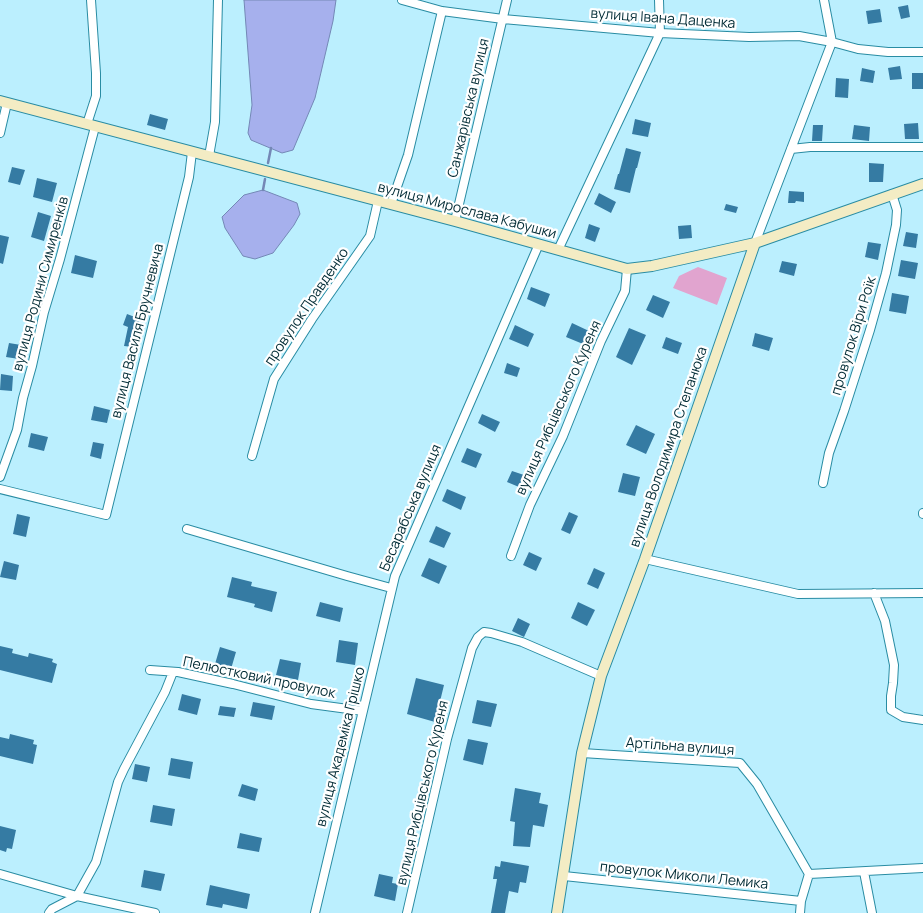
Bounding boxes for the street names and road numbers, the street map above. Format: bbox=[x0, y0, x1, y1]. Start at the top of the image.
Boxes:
street label: вулиця Івана Даценка bbox=[590, 6, 736, 32]
street label: Санжарівська вулиця bbox=[445, 37, 493, 179]
street label: вулиця Мирослава Кабушки bbox=[376, 179, 558, 243]
street label: вулиця Родини Симиренків bbox=[10, 195, 72, 373]
street label: вулиця Василя Бручневича bbox=[108, 242, 168, 420]
street label: провулок Правденко bbox=[261, 245, 353, 369]
street label: провулок Віри Роїк bbox=[828, 275, 880, 397]
street label: вулиця Рибцівського Куреня bbox=[513, 318, 605, 498]
street label: вулиця Володимира Степанюка bbox=[627, 345, 711, 549]
street label: Бесарабська вулиця bbox=[377, 442, 445, 574]
street label: Пелюстковий провулок bbox=[181, 654, 337, 702]
street label: вулиця Академіка Грішко bbox=[313, 665, 369, 829]
street label: вулиця Рибцівського Куреня bbox=[394, 699, 452, 887]
street label: Артільна вулиця bbox=[625, 735, 735, 759]
street label: провулок Миколи Лемика bbox=[599, 859, 769, 893]

